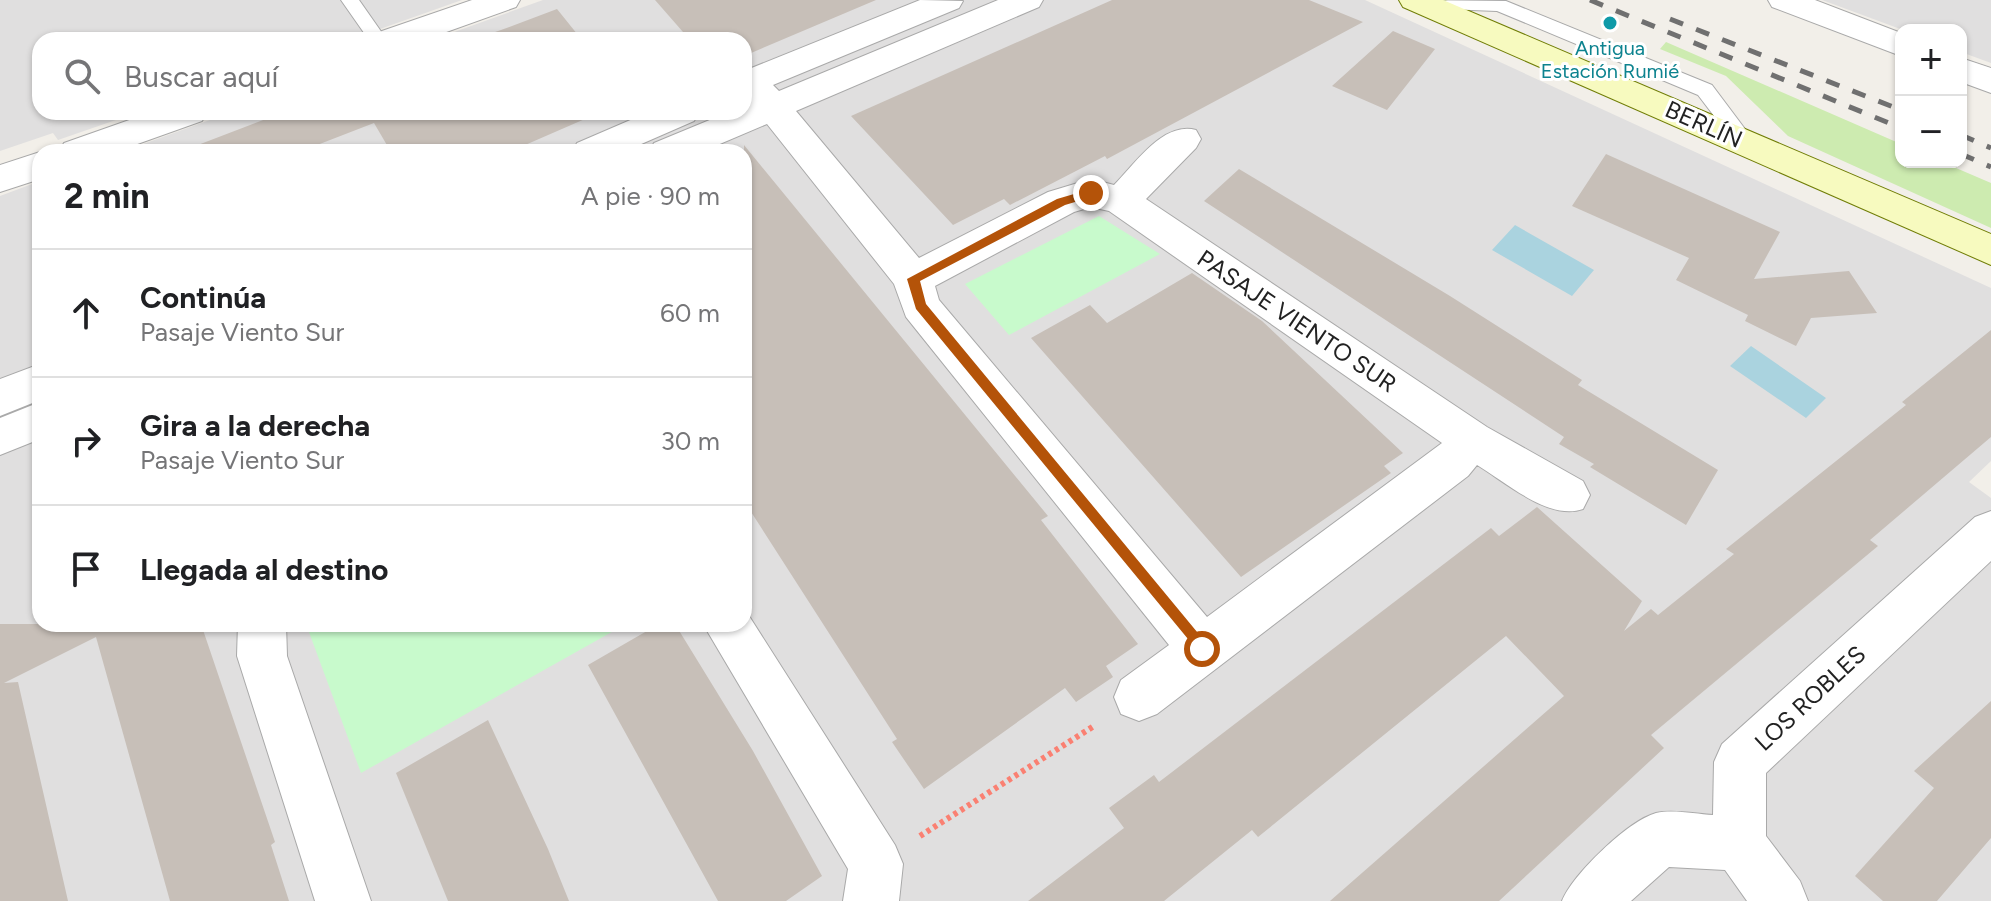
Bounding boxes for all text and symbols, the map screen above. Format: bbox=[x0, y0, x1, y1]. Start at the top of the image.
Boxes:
marker: Antigua Estación Rumié bbox=[1601, 14, 1619, 32]
map controls bbox=[1895, 24, 1967, 168]
button: + bbox=[1895, 24, 1967, 96]
search box bbox=[32, 32, 752, 120]
place label: Antigua Estación Rumié bbox=[1541, 36, 1679, 83]
icon: search bbox=[60, 54, 104, 98]
text: Buscar aquí bbox=[124, 58, 278, 95]
street label: BERLÍN bbox=[1661, 94, 1747, 154]
button: − bbox=[1895, 96, 1967, 168]
route end bbox=[1073, 175, 1109, 211]
text: 2 min bbox=[64, 176, 150, 217]
text: A pie · 90 m bbox=[581, 180, 720, 212]
street label: PASAJE VIENTO SUR bbox=[1192, 244, 1402, 398]
text: Continúa bbox=[140, 279, 266, 316]
icon: ahead bbox=[64, 291, 108, 335]
text: 60 m bbox=[660, 297, 720, 329]
text: Pasaje Viento Sur bbox=[140, 316, 344, 348]
text: Gira a la derecha bbox=[140, 407, 370, 444]
icon: right bbox=[64, 419, 108, 463]
text: 30 m bbox=[661, 425, 720, 457]
text: Pasaje Viento Sur bbox=[140, 444, 344, 476]
icon: arrive bbox=[64, 547, 108, 591]
text: Llegada al destino bbox=[140, 551, 388, 588]
route start bbox=[1184, 631, 1220, 667]
street label: LOS ROBLES bbox=[1749, 639, 1871, 757]

